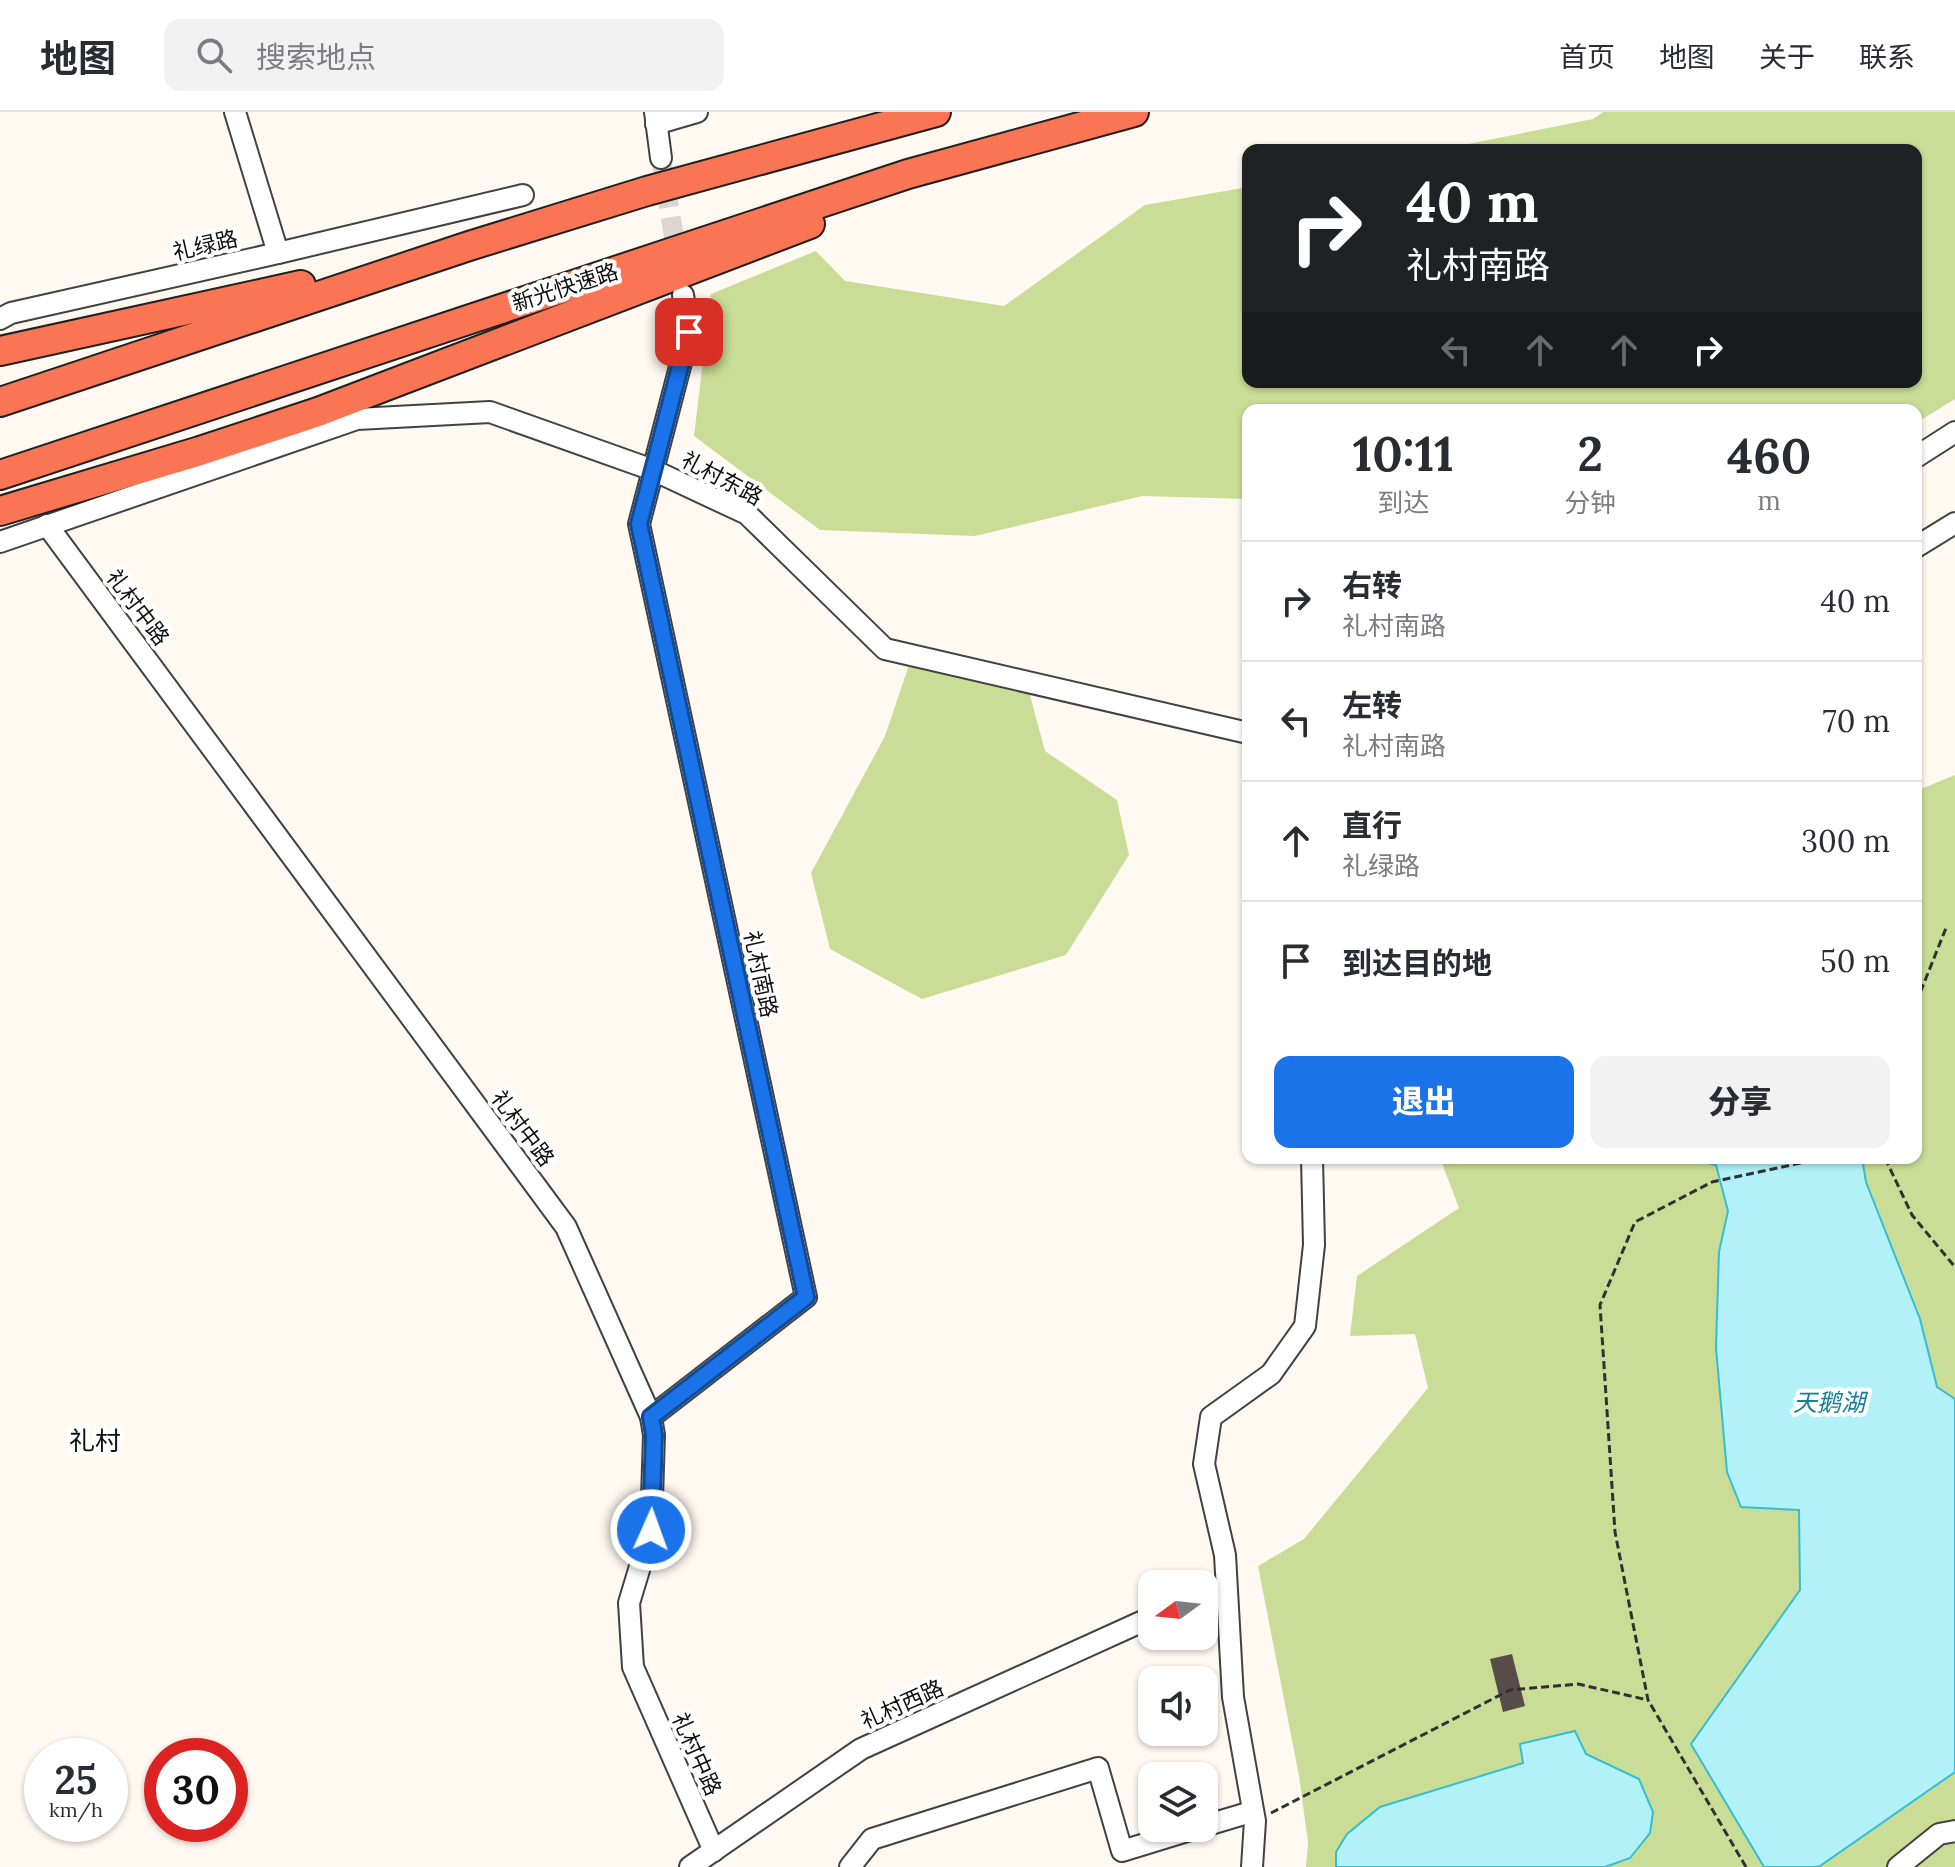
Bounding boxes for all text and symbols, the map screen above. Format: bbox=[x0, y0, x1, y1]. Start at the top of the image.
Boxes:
search box bbox=[164, 19, 724, 91]
icon: search bbox=[192, 33, 236, 77]
text: 地图 bbox=[40, 34, 116, 82]
text: 搜索地点 bbox=[256, 38, 376, 76]
text: 首页 bbox=[1559, 39, 1615, 75]
text: 地图 bbox=[1659, 39, 1715, 75]
text: 关于 bbox=[1759, 39, 1815, 75]
text: 联系 bbox=[1859, 39, 1915, 75]
text: 40 m bbox=[1406, 166, 1539, 237]
icon: right bbox=[1274, 176, 1378, 280]
street label: 礼绿路 bbox=[170, 224, 240, 266]
text: 礼村南路 bbox=[1406, 242, 1550, 288]
street label: 新光快速路 bbox=[508, 257, 622, 317]
pin bbox=[655, 298, 723, 366]
icon: arrive bbox=[667, 310, 711, 354]
icon: left bbox=[1434, 328, 1478, 372]
icon: ahead bbox=[1518, 328, 1562, 372]
icon: ahead bbox=[1602, 328, 1646, 372]
icon: right bbox=[1686, 328, 1730, 372]
text: 10:11 bbox=[1353, 423, 1454, 484]
text: 2 bbox=[1577, 423, 1603, 484]
text: 460 bbox=[1727, 425, 1811, 486]
street label: 礼村东路 bbox=[677, 445, 767, 511]
text: m bbox=[1758, 484, 1781, 517]
text: 到达 bbox=[1377, 486, 1429, 519]
text: 分钟 bbox=[1564, 486, 1616, 519]
street label: 礼村中路 bbox=[100, 563, 176, 651]
text: 右转 bbox=[1342, 566, 1402, 604]
icon: right bbox=[1274, 579, 1318, 623]
text: 40 m bbox=[1820, 582, 1890, 620]
text: 礼村南路 bbox=[1342, 609, 1446, 642]
text: 左转 bbox=[1342, 686, 1402, 724]
icon: left bbox=[1274, 699, 1318, 743]
text: 70 m bbox=[1823, 702, 1890, 740]
text: 礼村南路 bbox=[1342, 729, 1446, 762]
text: 直行 bbox=[1342, 806, 1402, 844]
icon: ahead bbox=[1274, 819, 1318, 863]
text: 300 m bbox=[1801, 822, 1890, 860]
text: 礼绿路 bbox=[1342, 849, 1420, 882]
street label: 礼村南路 bbox=[738, 928, 784, 1020]
icon: arrive bbox=[1274, 939, 1318, 983]
text: 50 m bbox=[1820, 942, 1890, 980]
text: 到达目的地 bbox=[1342, 944, 1492, 982]
button: 退出 bbox=[1274, 1056, 1574, 1148]
button: 分享 bbox=[1590, 1056, 1890, 1148]
street label: 礼村中路 bbox=[485, 1084, 561, 1172]
water label: 天鹅湖 bbox=[1793, 1387, 1869, 1418]
district label: 礼村 bbox=[69, 1424, 121, 1457]
position arrow bbox=[609, 1488, 693, 1572]
north arrow bbox=[1138, 1570, 1218, 1650]
map controls bbox=[1138, 1570, 1218, 1842]
button: sound bbox=[1138, 1666, 1218, 1746]
street label: 礼村西路 bbox=[856, 1673, 948, 1735]
street label: 礼村中路 bbox=[666, 1708, 728, 1800]
speed limit sign: 30 bbox=[144, 1738, 248, 1842]
text: 25 bbox=[55, 1754, 97, 1805]
button: layers bbox=[1138, 1762, 1218, 1842]
text: km/h bbox=[49, 1797, 103, 1822]

